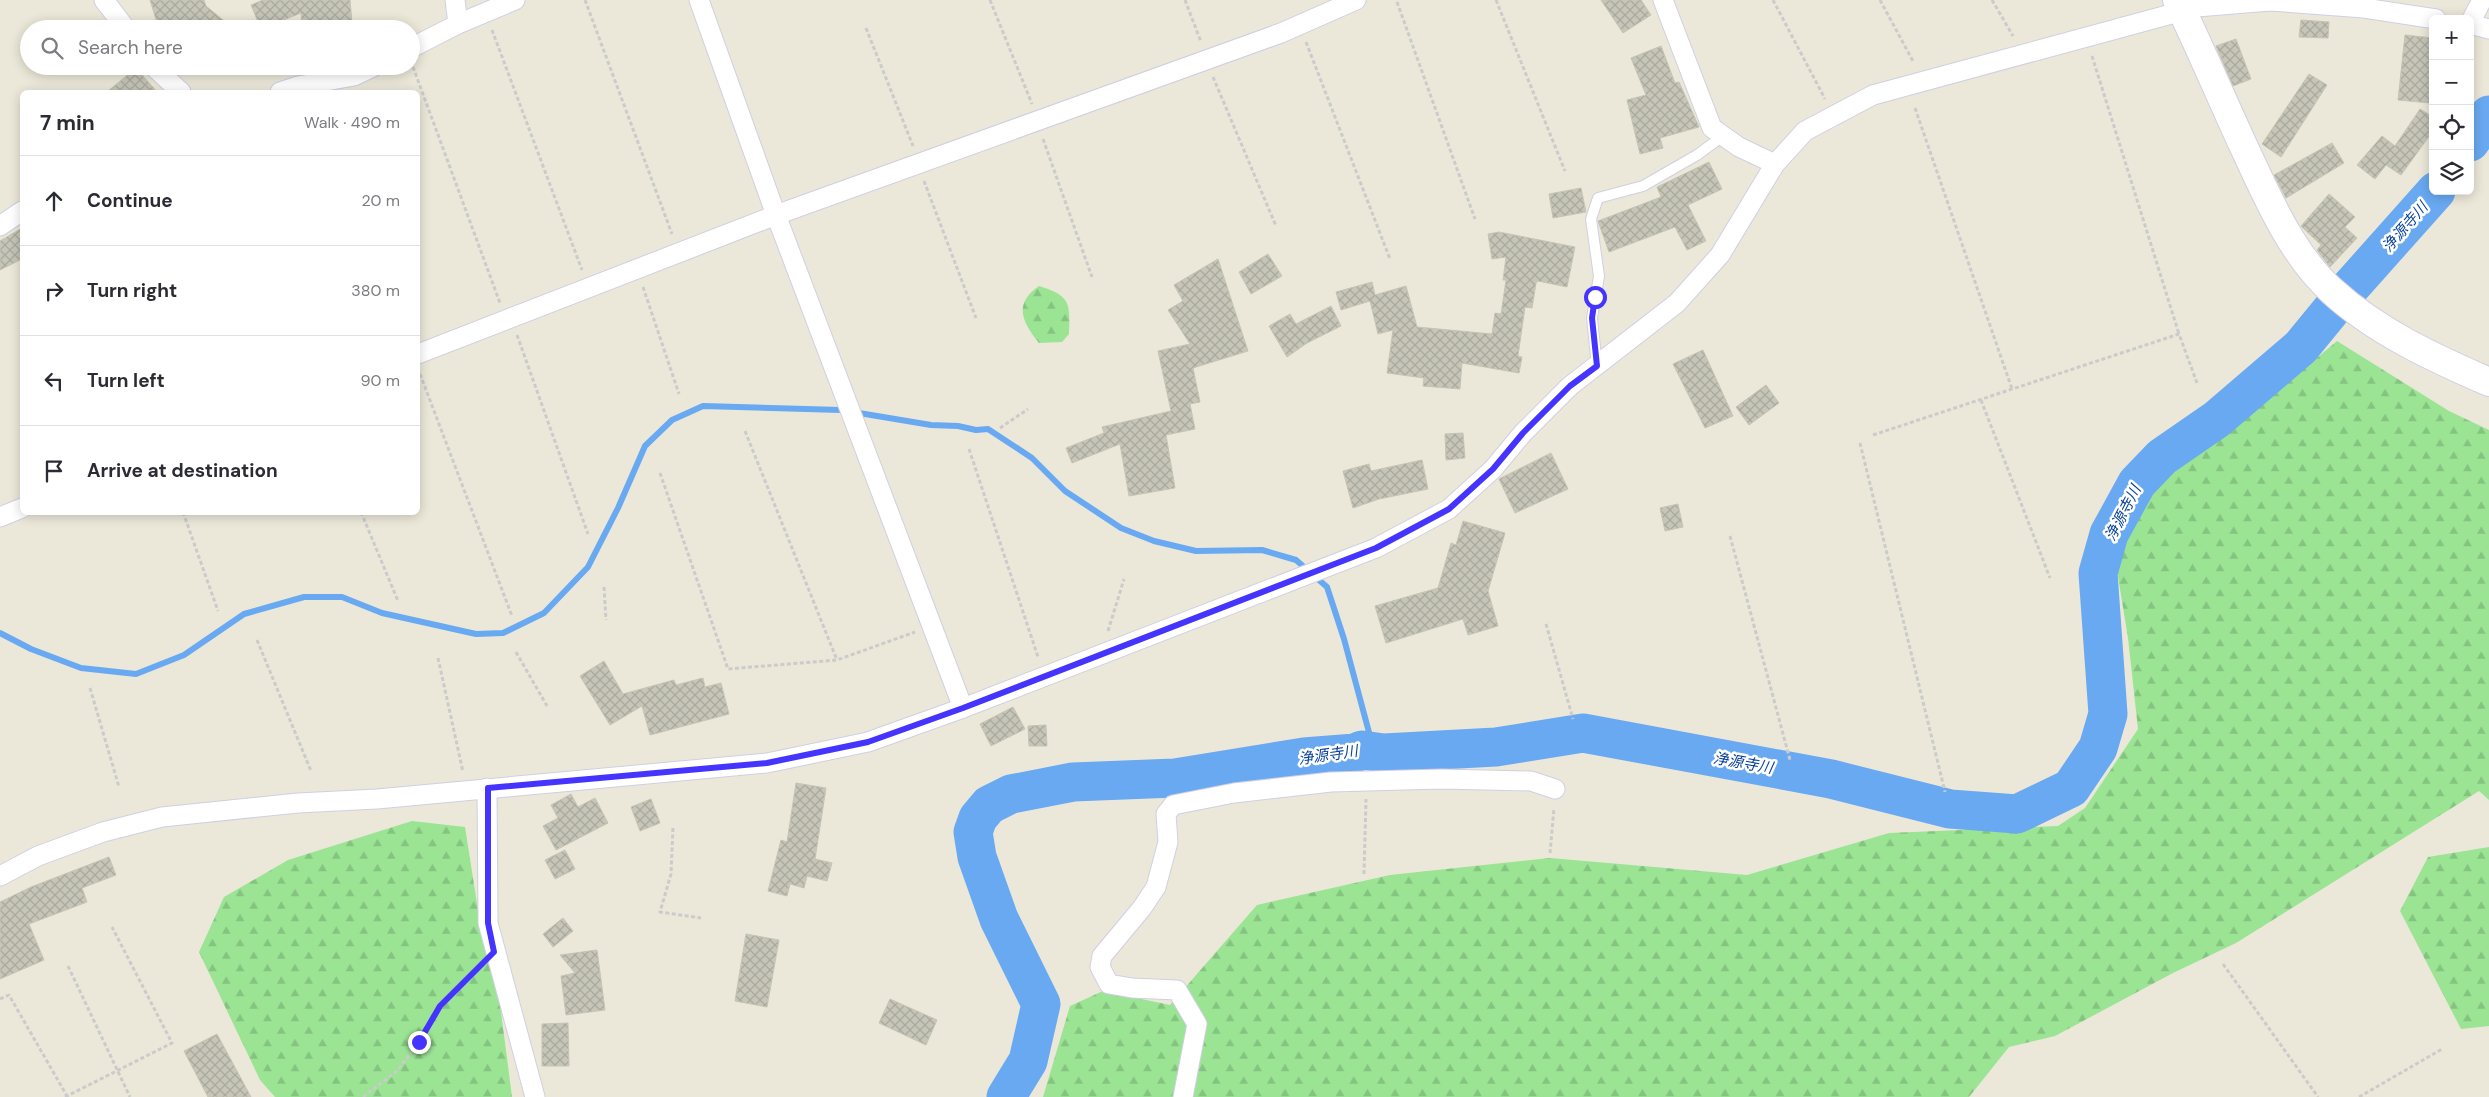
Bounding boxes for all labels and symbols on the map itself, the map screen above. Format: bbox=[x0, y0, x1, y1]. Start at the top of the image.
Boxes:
water label: 浄源寺川 bbox=[2378, 196, 2434, 256]
route start bbox=[1584, 286, 1607, 309]
water label: 浄源寺川 bbox=[2100, 480, 2146, 544]
water label: 浄源寺川 bbox=[1297, 741, 1361, 769]
water label: 浄源寺川 bbox=[1712, 748, 1776, 778]
route end bbox=[408, 1031, 431, 1054]

